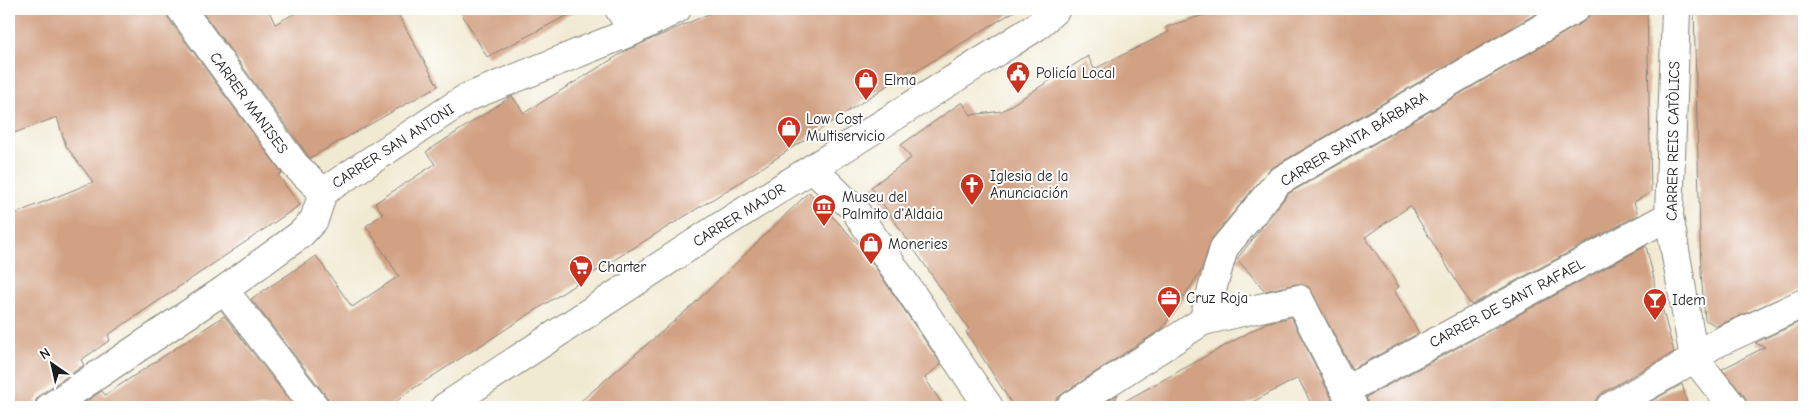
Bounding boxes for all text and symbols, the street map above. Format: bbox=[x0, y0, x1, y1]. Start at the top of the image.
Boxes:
street label: CARRER MANISES bbox=[206, 49, 292, 157]
public building icon: Policía Local bbox=[1005, 60, 1031, 94]
street label: CARRER REIS CATÒLICS bbox=[1662, 61, 1683, 221]
place label: Policía Local bbox=[1036, 64, 1115, 82]
shop icon: Elma bbox=[853, 67, 879, 101]
place label: Elma bbox=[884, 71, 916, 89]
street label: CARRER SANTA BÁRBARA bbox=[1277, 87, 1431, 190]
street label: CARRER SAN ANTONI bbox=[329, 100, 457, 192]
place label: Low Cost Multiservicio bbox=[806, 110, 885, 145]
shop icon: Low Cost Multiservicio bbox=[776, 115, 802, 149]
place label: Iglesia de la Anunciación bbox=[990, 167, 1069, 202]
church icon: Iglesia de la Anunciación bbox=[959, 172, 985, 206]
street label: CARRER MAJOR bbox=[689, 179, 789, 251]
place label: Museu del Palmito d'Aldaia bbox=[842, 188, 943, 223]
museum icon: Museu del Palmito d'Aldaia bbox=[811, 193, 837, 227]
shop icon: Moneries bbox=[858, 231, 884, 265]
place label: Moneries bbox=[888, 235, 947, 253]
supermarket icon: Charter bbox=[568, 254, 594, 288]
street label: CARRER DE SANT RAFAEL bbox=[1426, 254, 1588, 352]
place label: Charter bbox=[598, 258, 646, 276]
office icon: Cruz Roja bbox=[1156, 285, 1182, 319]
bar icon: Idem bbox=[1642, 287, 1668, 321]
place label: Cruz Roja bbox=[1186, 289, 1248, 307]
place label: Idem bbox=[1672, 291, 1706, 309]
north arrow bbox=[28, 338, 78, 388]
text: N bbox=[36, 344, 54, 363]

